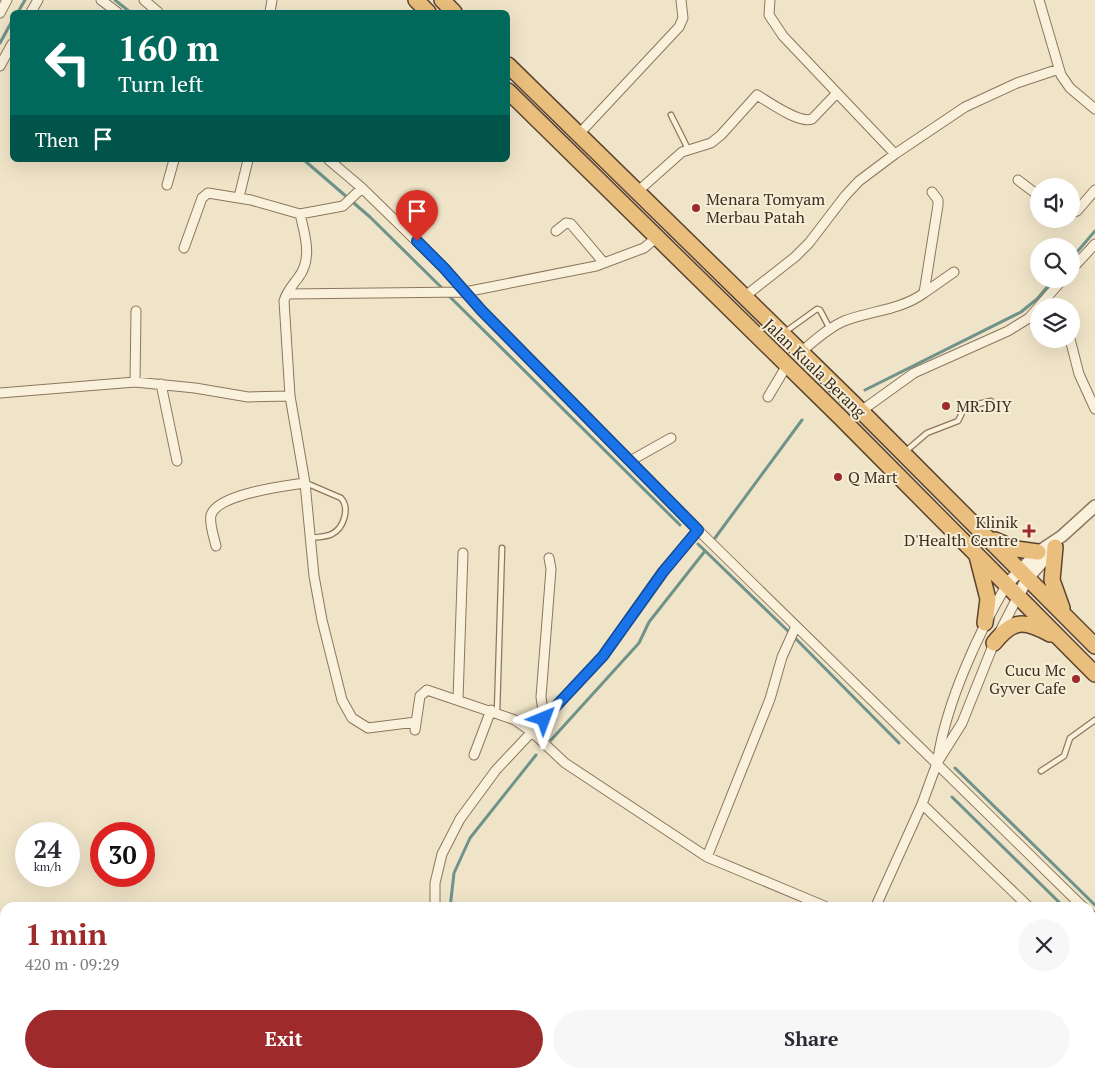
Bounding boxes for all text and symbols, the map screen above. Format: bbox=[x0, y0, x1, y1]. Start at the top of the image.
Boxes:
text: 160 m bbox=[118, 25, 219, 71]
icon: left bbox=[35, 30, 100, 95]
text: Turn left bbox=[118, 69, 204, 98]
icon: arrive bbox=[89, 125, 117, 153]
text: Then bbox=[35, 127, 79, 152]
map controls bbox=[1030, 178, 1080, 348]
button: sound bbox=[1030, 178, 1080, 228]
place label: Menara Tomyam Merbau Patah bbox=[706, 188, 825, 228]
pin bbox=[396, 190, 438, 241]
icon: arrive bbox=[403, 197, 431, 225]
marker: Menara Tomyam Merbau Patah bbox=[690, 202, 702, 214]
button: search bbox=[1030, 238, 1080, 288]
button: layers bbox=[1030, 298, 1080, 348]
street label: Jalan Kuala Berang bbox=[759, 313, 871, 423]
place label: MR.DIY bbox=[956, 395, 1012, 417]
marker: MR.DIY bbox=[940, 400, 952, 412]
place label: Q Mart bbox=[848, 466, 898, 488]
marker: Q Mart bbox=[832, 471, 844, 483]
place label: Klinik D'Health Centre bbox=[904, 511, 1019, 551]
marker: Klinik D'Health Centre bbox=[1022, 524, 1036, 538]
place label: Cucu Mc Gyver Cafe bbox=[989, 659, 1066, 699]
marker: Cucu Mc Gyver Cafe bbox=[1070, 673, 1082, 685]
position arrow bbox=[517, 692, 569, 744]
speed limit sign: 30 bbox=[90, 822, 155, 887]
text: 24 bbox=[33, 832, 62, 865]
text: km/h bbox=[34, 859, 61, 874]
text: 1 min bbox=[25, 914, 107, 954]
button: close bbox=[1018, 919, 1070, 971]
text: 420 m · 09:29 bbox=[25, 953, 119, 975]
button: Exit bbox=[25, 1010, 543, 1068]
button: Share bbox=[553, 1010, 1070, 1068]

